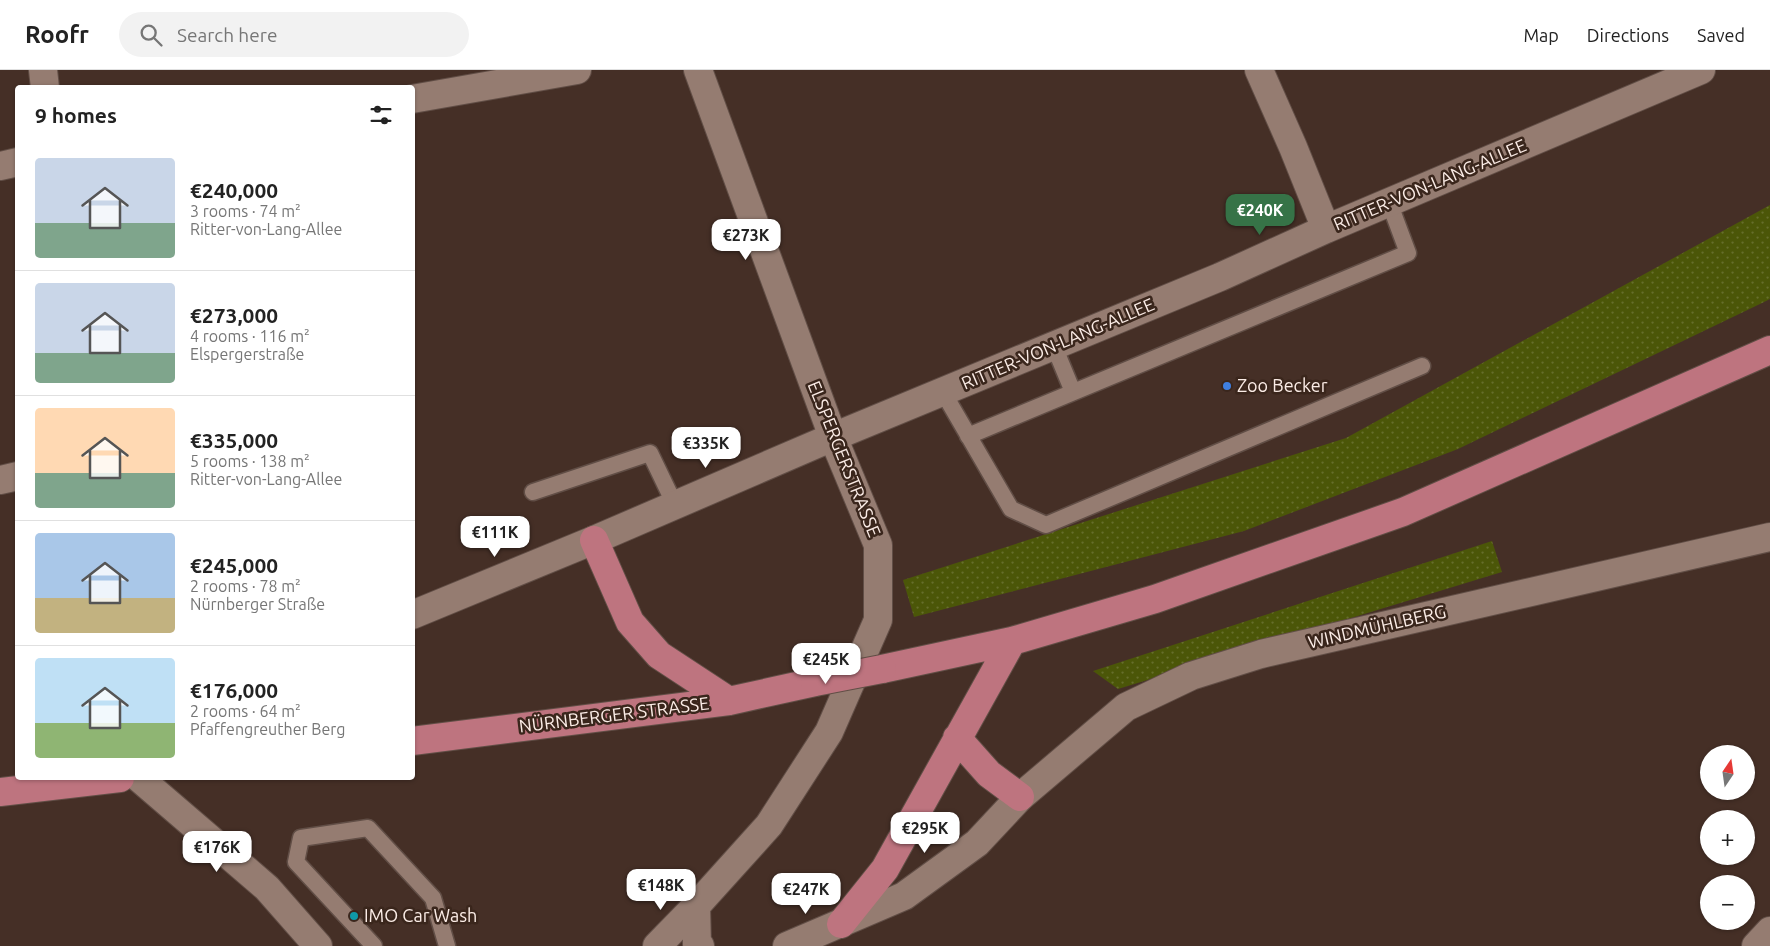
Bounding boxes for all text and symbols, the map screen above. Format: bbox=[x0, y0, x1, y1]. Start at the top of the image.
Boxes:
search box bbox=[119, 12, 469, 57]
text: Roofr bbox=[25, 21, 89, 48]
icon: search bbox=[137, 21, 165, 49]
text: Search here bbox=[177, 24, 277, 46]
text: Map bbox=[1523, 25, 1559, 45]
text: Directions bbox=[1587, 25, 1669, 45]
text: Saved bbox=[1697, 25, 1745, 45]
icon: filters bbox=[367, 101, 395, 129]
text: 9 homes bbox=[35, 103, 117, 127]
street label: RITTER-VON-LANG-ALLEE bbox=[1330, 134, 1529, 234]
icon: home bbox=[75, 178, 135, 238]
text: €240,000 bbox=[190, 178, 278, 202]
pin: €240K bbox=[1225, 194, 1295, 236]
text: €240K bbox=[1237, 201, 1283, 219]
text: 3 rooms · 74 m² bbox=[190, 202, 301, 220]
pin: €273K bbox=[711, 218, 781, 261]
text: Ritter-von-Lang-Allee bbox=[190, 220, 342, 238]
text: €273K bbox=[723, 226, 769, 244]
street label: RITTER-VON-LANG-ALLEE bbox=[958, 293, 1157, 393]
icon: home bbox=[75, 303, 135, 363]
text: €273,000 bbox=[190, 303, 278, 327]
text: 4 rooms · 116 m² bbox=[190, 327, 310, 345]
text: Elspergerstraße bbox=[190, 345, 304, 363]
place label: Zoo Becker bbox=[1237, 375, 1328, 395]
street label: ELSPERGERSTRASSE bbox=[805, 378, 885, 539]
marker: Zoo Becker bbox=[1221, 380, 1233, 392]
pin: €335K bbox=[671, 426, 741, 469]
icon: home bbox=[75, 428, 135, 488]
text: €335,000 bbox=[190, 428, 278, 452]
text: €335K bbox=[683, 434, 729, 452]
text: 5 rooms · 138 m² bbox=[190, 452, 310, 470]
text: Ritter-von-Lang-Allee bbox=[190, 470, 342, 488]
pin: €111K bbox=[460, 516, 530, 558]
text: €111K bbox=[472, 523, 518, 541]
icon: home bbox=[75, 553, 135, 613]
text: €245,000 bbox=[190, 553, 278, 577]
text: 2 rooms · 78 m² bbox=[190, 577, 301, 595]
text: Nürnberger Straße bbox=[190, 595, 325, 613]
street label: WINDMÜHLBERG bbox=[1306, 600, 1448, 652]
pin: €245K bbox=[791, 642, 861, 685]
text: €245K bbox=[803, 650, 849, 668]
icon: home bbox=[75, 678, 135, 738]
text: €176,000 bbox=[190, 678, 278, 702]
street label: NÜRNBERGER STRASSE bbox=[518, 692, 710, 736]
text: 2 rooms · 64 m² bbox=[190, 702, 301, 720]
text: Pfaffengreuther Berg bbox=[190, 720, 345, 738]
north arrow bbox=[1700, 745, 1755, 800]
map controls bbox=[1700, 745, 1755, 930]
button: + bbox=[1700, 810, 1755, 865]
pin: €295K bbox=[890, 812, 960, 854]
text: €295K bbox=[902, 819, 948, 837]
pin: €176K bbox=[182, 830, 252, 873]
text: €176K bbox=[194, 838, 240, 856]
pin: €148K bbox=[626, 868, 696, 911]
pin: €247K bbox=[771, 872, 841, 915]
button: − bbox=[1700, 875, 1755, 930]
text: €148K bbox=[638, 876, 684, 894]
text: €247K bbox=[783, 880, 829, 898]
place label: IMO Car Wash bbox=[364, 905, 477, 925]
marker: IMO Car Wash bbox=[348, 910, 360, 922]

